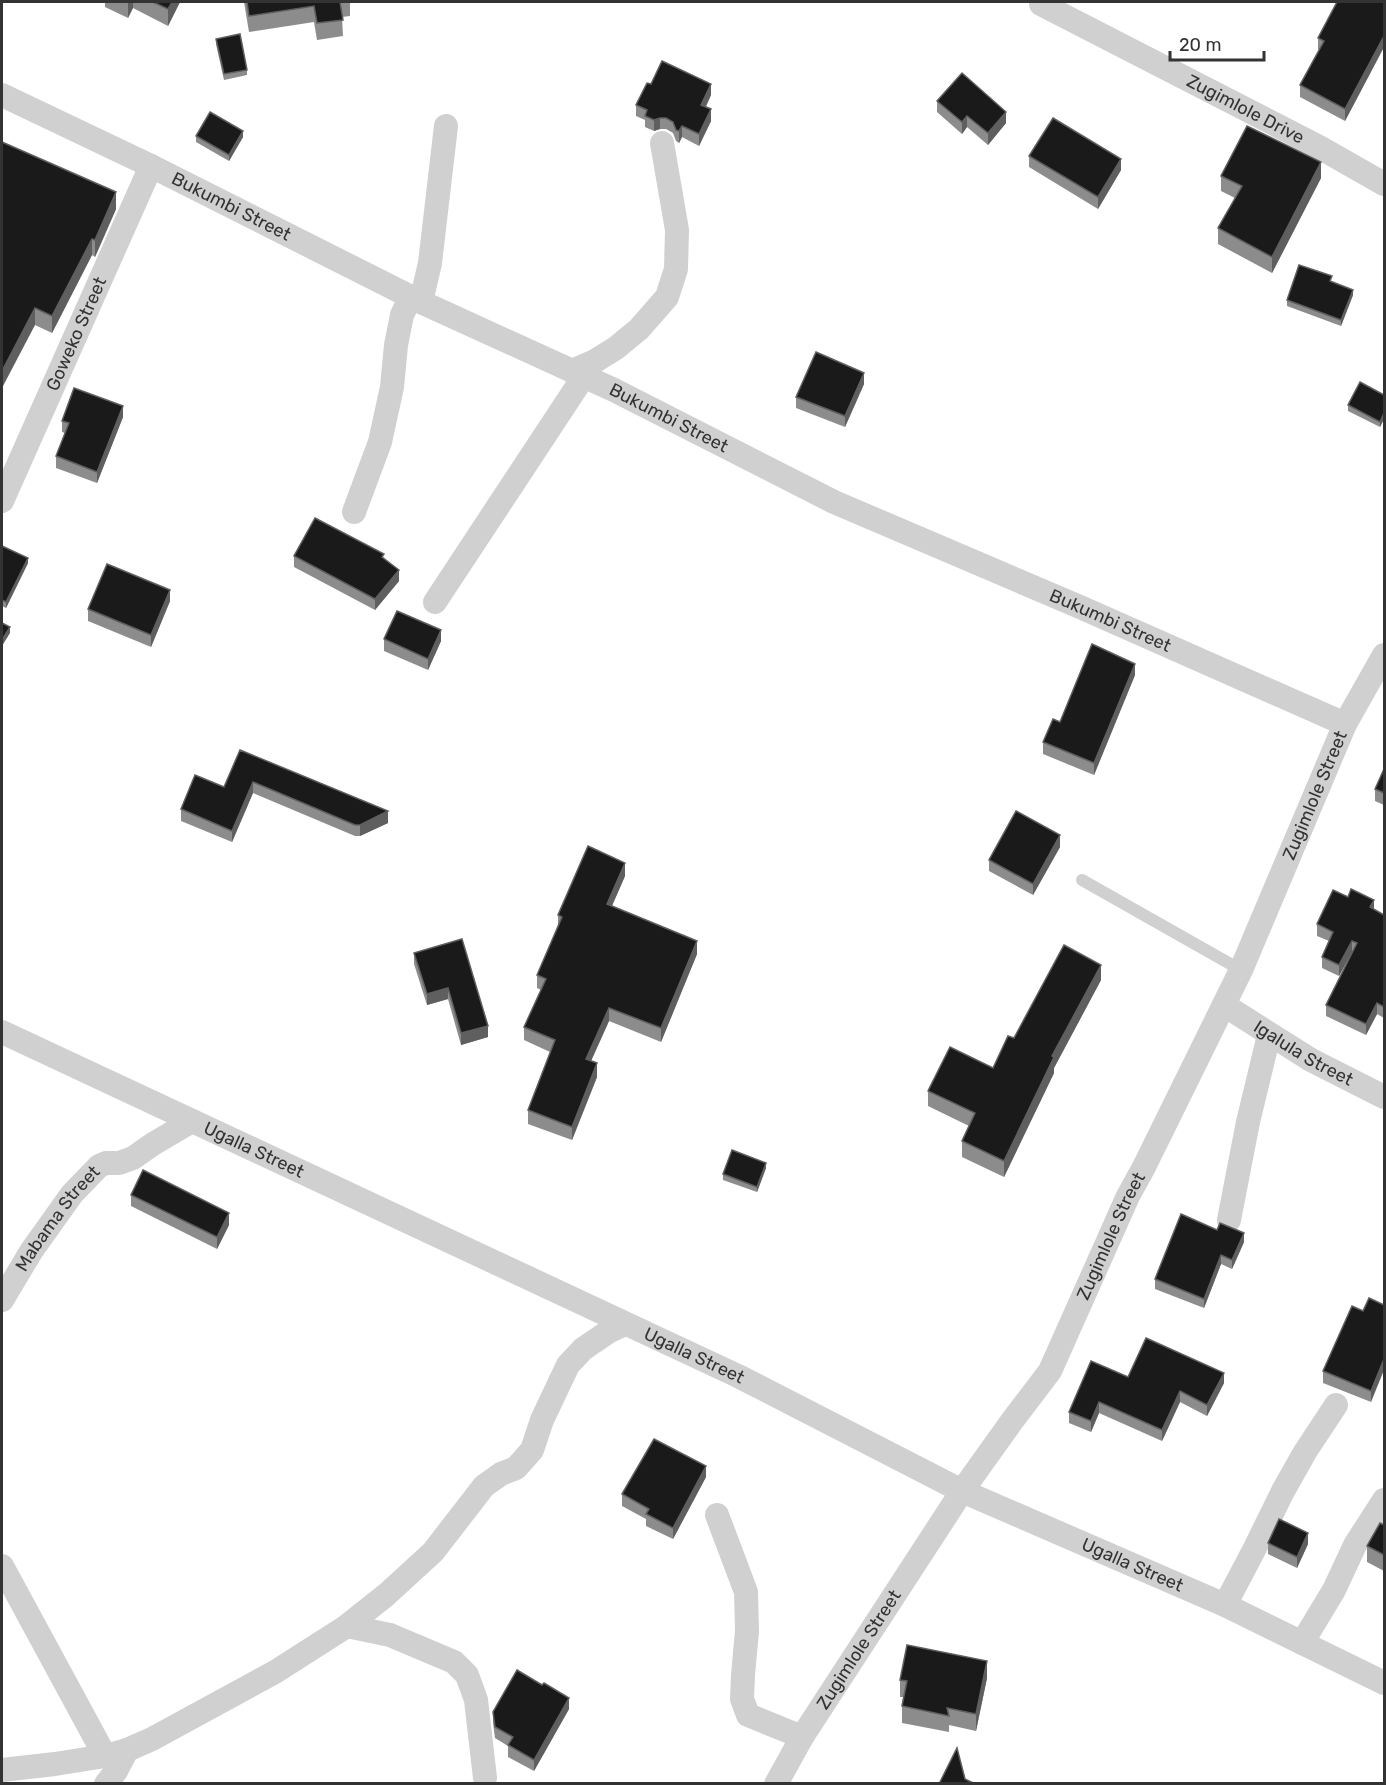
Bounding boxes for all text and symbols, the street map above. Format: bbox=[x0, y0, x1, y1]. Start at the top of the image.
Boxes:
scale bar bbox=[1170, 24, 1264, 62]
text: 20 m bbox=[1179, 34, 1221, 56]
street label: Zugimlole Drive bbox=[1183, 70, 1308, 149]
street label: Bukumbi Street bbox=[168, 167, 295, 246]
street label: Goweko Street bbox=[41, 273, 111, 394]
street label: Bukumbi Street bbox=[606, 378, 732, 457]
street label: Bukumbi Street bbox=[1046, 584, 1175, 657]
street label: Zugimlole Street bbox=[1278, 727, 1352, 863]
street label: Igalula Street bbox=[1250, 1016, 1357, 1091]
street label: Ugalla Street bbox=[200, 1117, 308, 1183]
street label: Mabama Street bbox=[11, 1161, 105, 1275]
street label: Zugimlole Street bbox=[1072, 1168, 1150, 1303]
street label: Ugalla Street bbox=[640, 1323, 748, 1388]
street label: Ugalla Street bbox=[1078, 1533, 1187, 1597]
street label: Zugimlole Street bbox=[812, 1586, 906, 1713]

